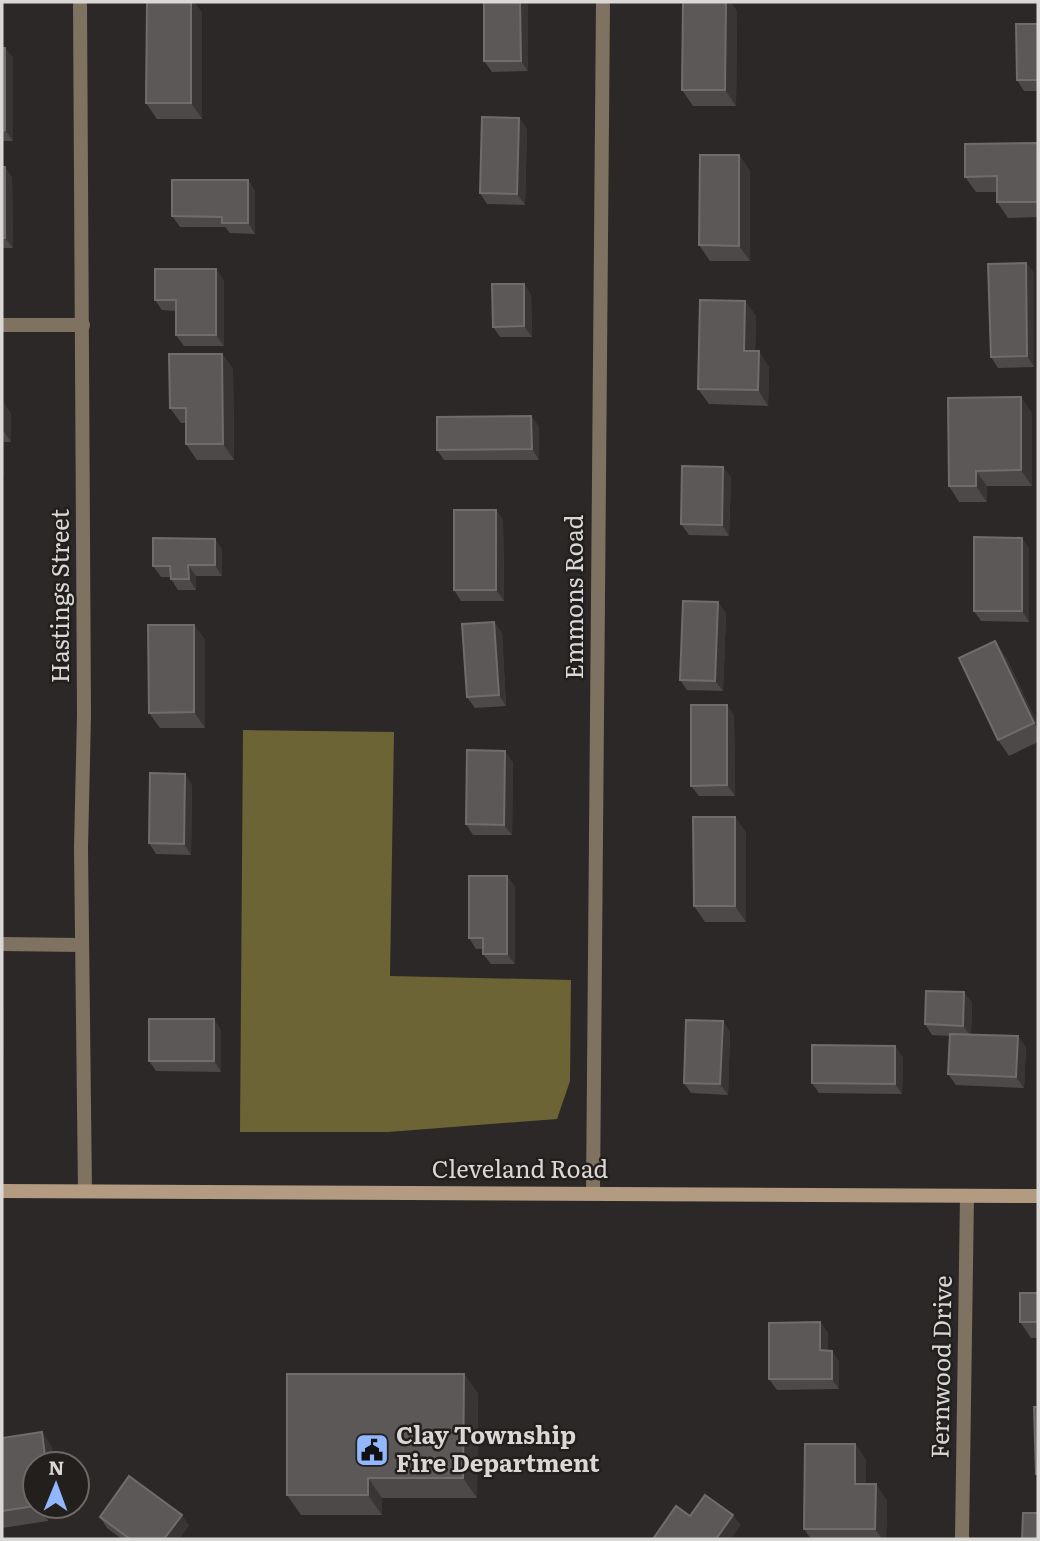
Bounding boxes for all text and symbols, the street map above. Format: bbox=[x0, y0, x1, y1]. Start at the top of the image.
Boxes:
street label: Hastings Street bbox=[41, 509, 76, 683]
street label: Emmons Road bbox=[555, 514, 590, 679]
street label: Cleveland Road bbox=[432, 1150, 608, 1185]
street label: Fernwood Drive bbox=[920, 1275, 959, 1459]
place label: Clay Township Fire Department bbox=[396, 1416, 600, 1479]
public building icon: Clay Township Fire Department bbox=[353, 1431, 391, 1469]
north arrow bbox=[21, 1450, 91, 1520]
text: N bbox=[48, 1453, 65, 1481]

